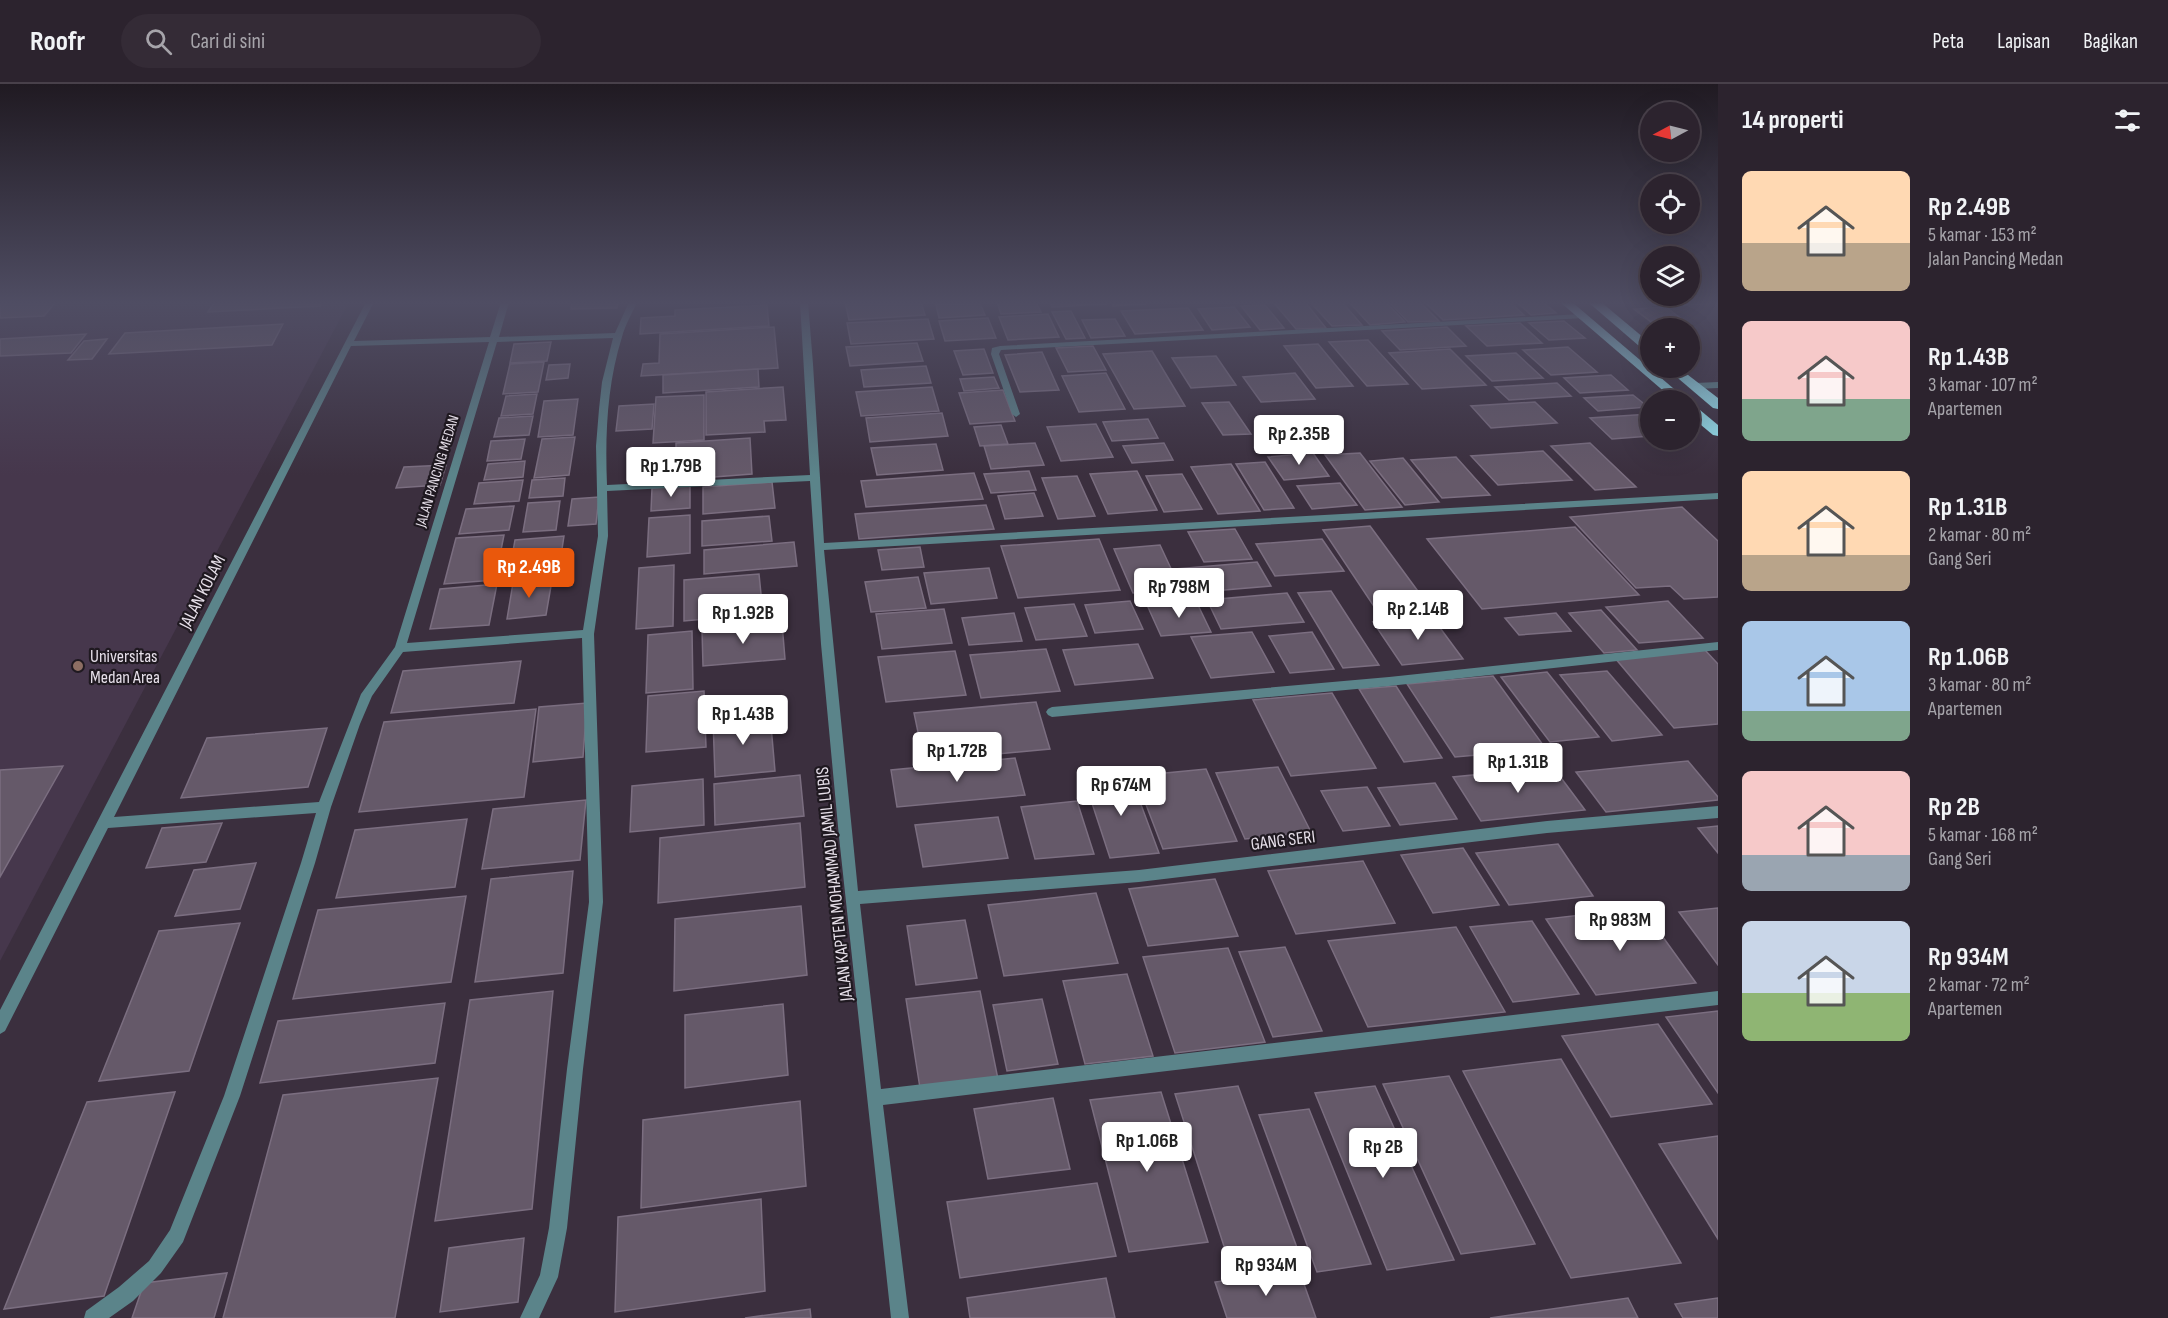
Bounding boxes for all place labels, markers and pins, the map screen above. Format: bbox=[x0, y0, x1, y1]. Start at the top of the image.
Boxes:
pin: Rp 2.35B bbox=[1237, 415, 1361, 466]
pin: Rp 1.79B bbox=[609, 447, 733, 498]
pin: Rp 2.49B bbox=[467, 548, 591, 599]
pin: Rp 798M bbox=[1124, 568, 1234, 619]
pin: Rp 2.14B bbox=[1356, 590, 1480, 641]
pin: Rp 1.92B bbox=[681, 594, 805, 645]
place label: Universitas Medan Area bbox=[90, 646, 160, 688]
marker: Universitas Medan Area bbox=[71, 659, 85, 673]
pin: Rp 1.43B bbox=[681, 695, 805, 746]
pin: Rp 1.72B bbox=[895, 732, 1019, 783]
pin: Rp 1.31B bbox=[1456, 743, 1580, 794]
pin: Rp 674M bbox=[1066, 766, 1176, 817]
pin: Rp 983M bbox=[1565, 901, 1675, 952]
pin: Rp 1.06B bbox=[1085, 1122, 1209, 1173]
pin: Rp 2B bbox=[1341, 1128, 1425, 1179]
pin: Rp 934M bbox=[1211, 1246, 1321, 1297]

